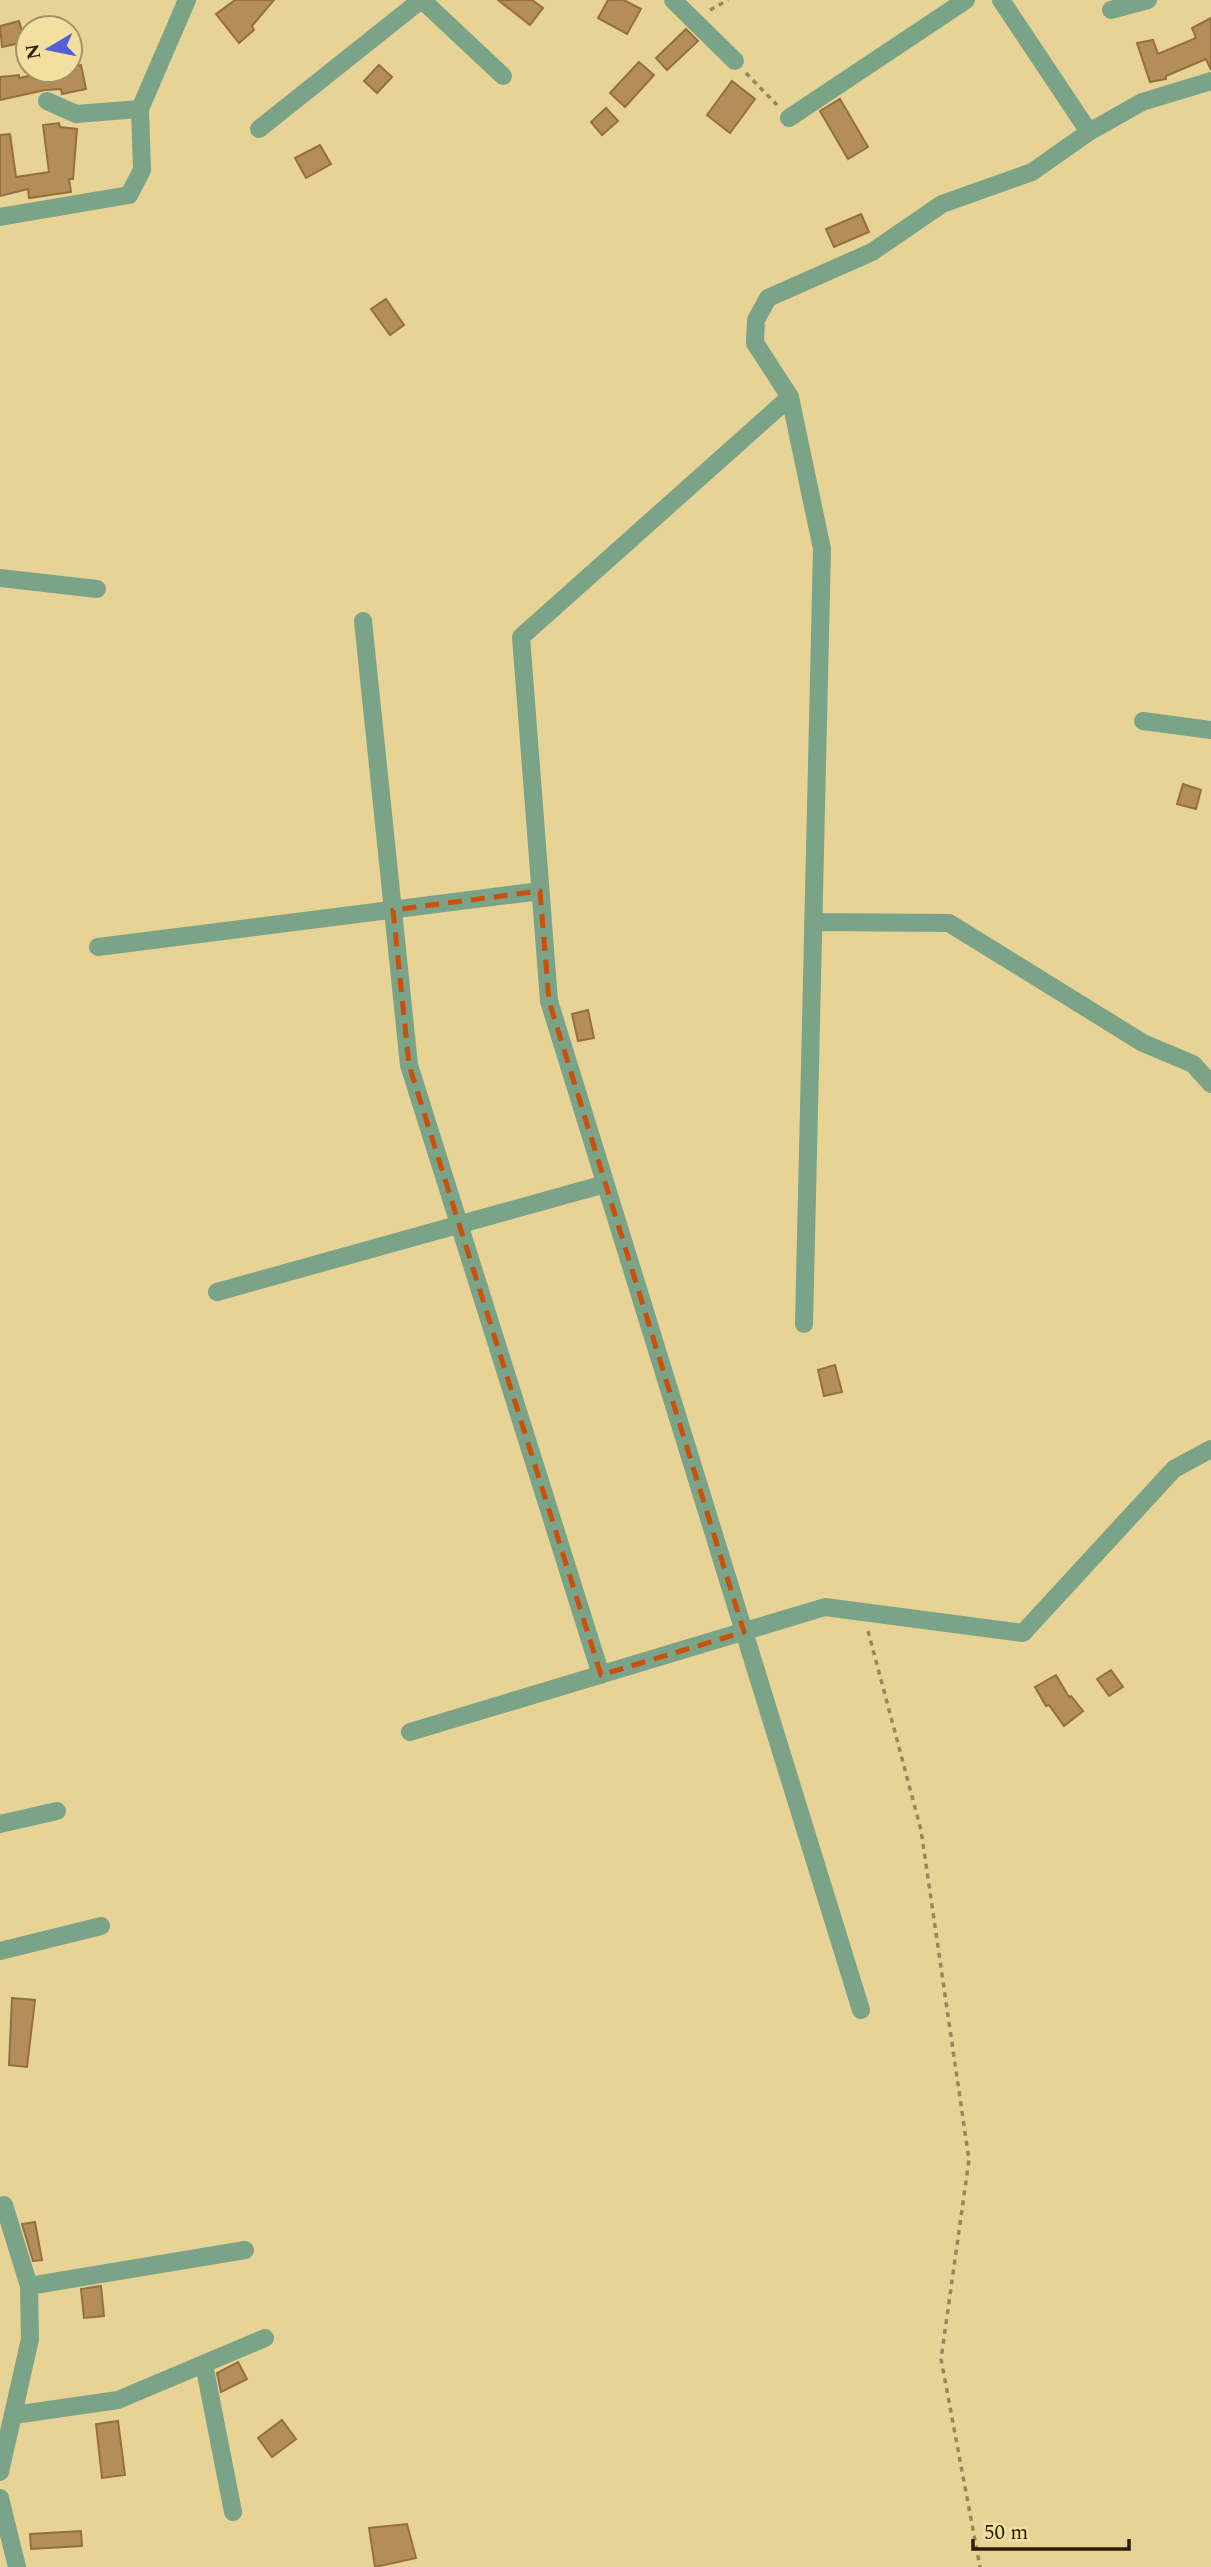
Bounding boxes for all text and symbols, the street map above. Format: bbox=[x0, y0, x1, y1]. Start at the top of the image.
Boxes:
north arrow bbox=[14, 14, 84, 84]
text: N bbox=[18, 42, 49, 62]
scale bar bbox=[973, 2508, 1129, 2552]
text: 50 m bbox=[984, 2517, 1028, 2549]

